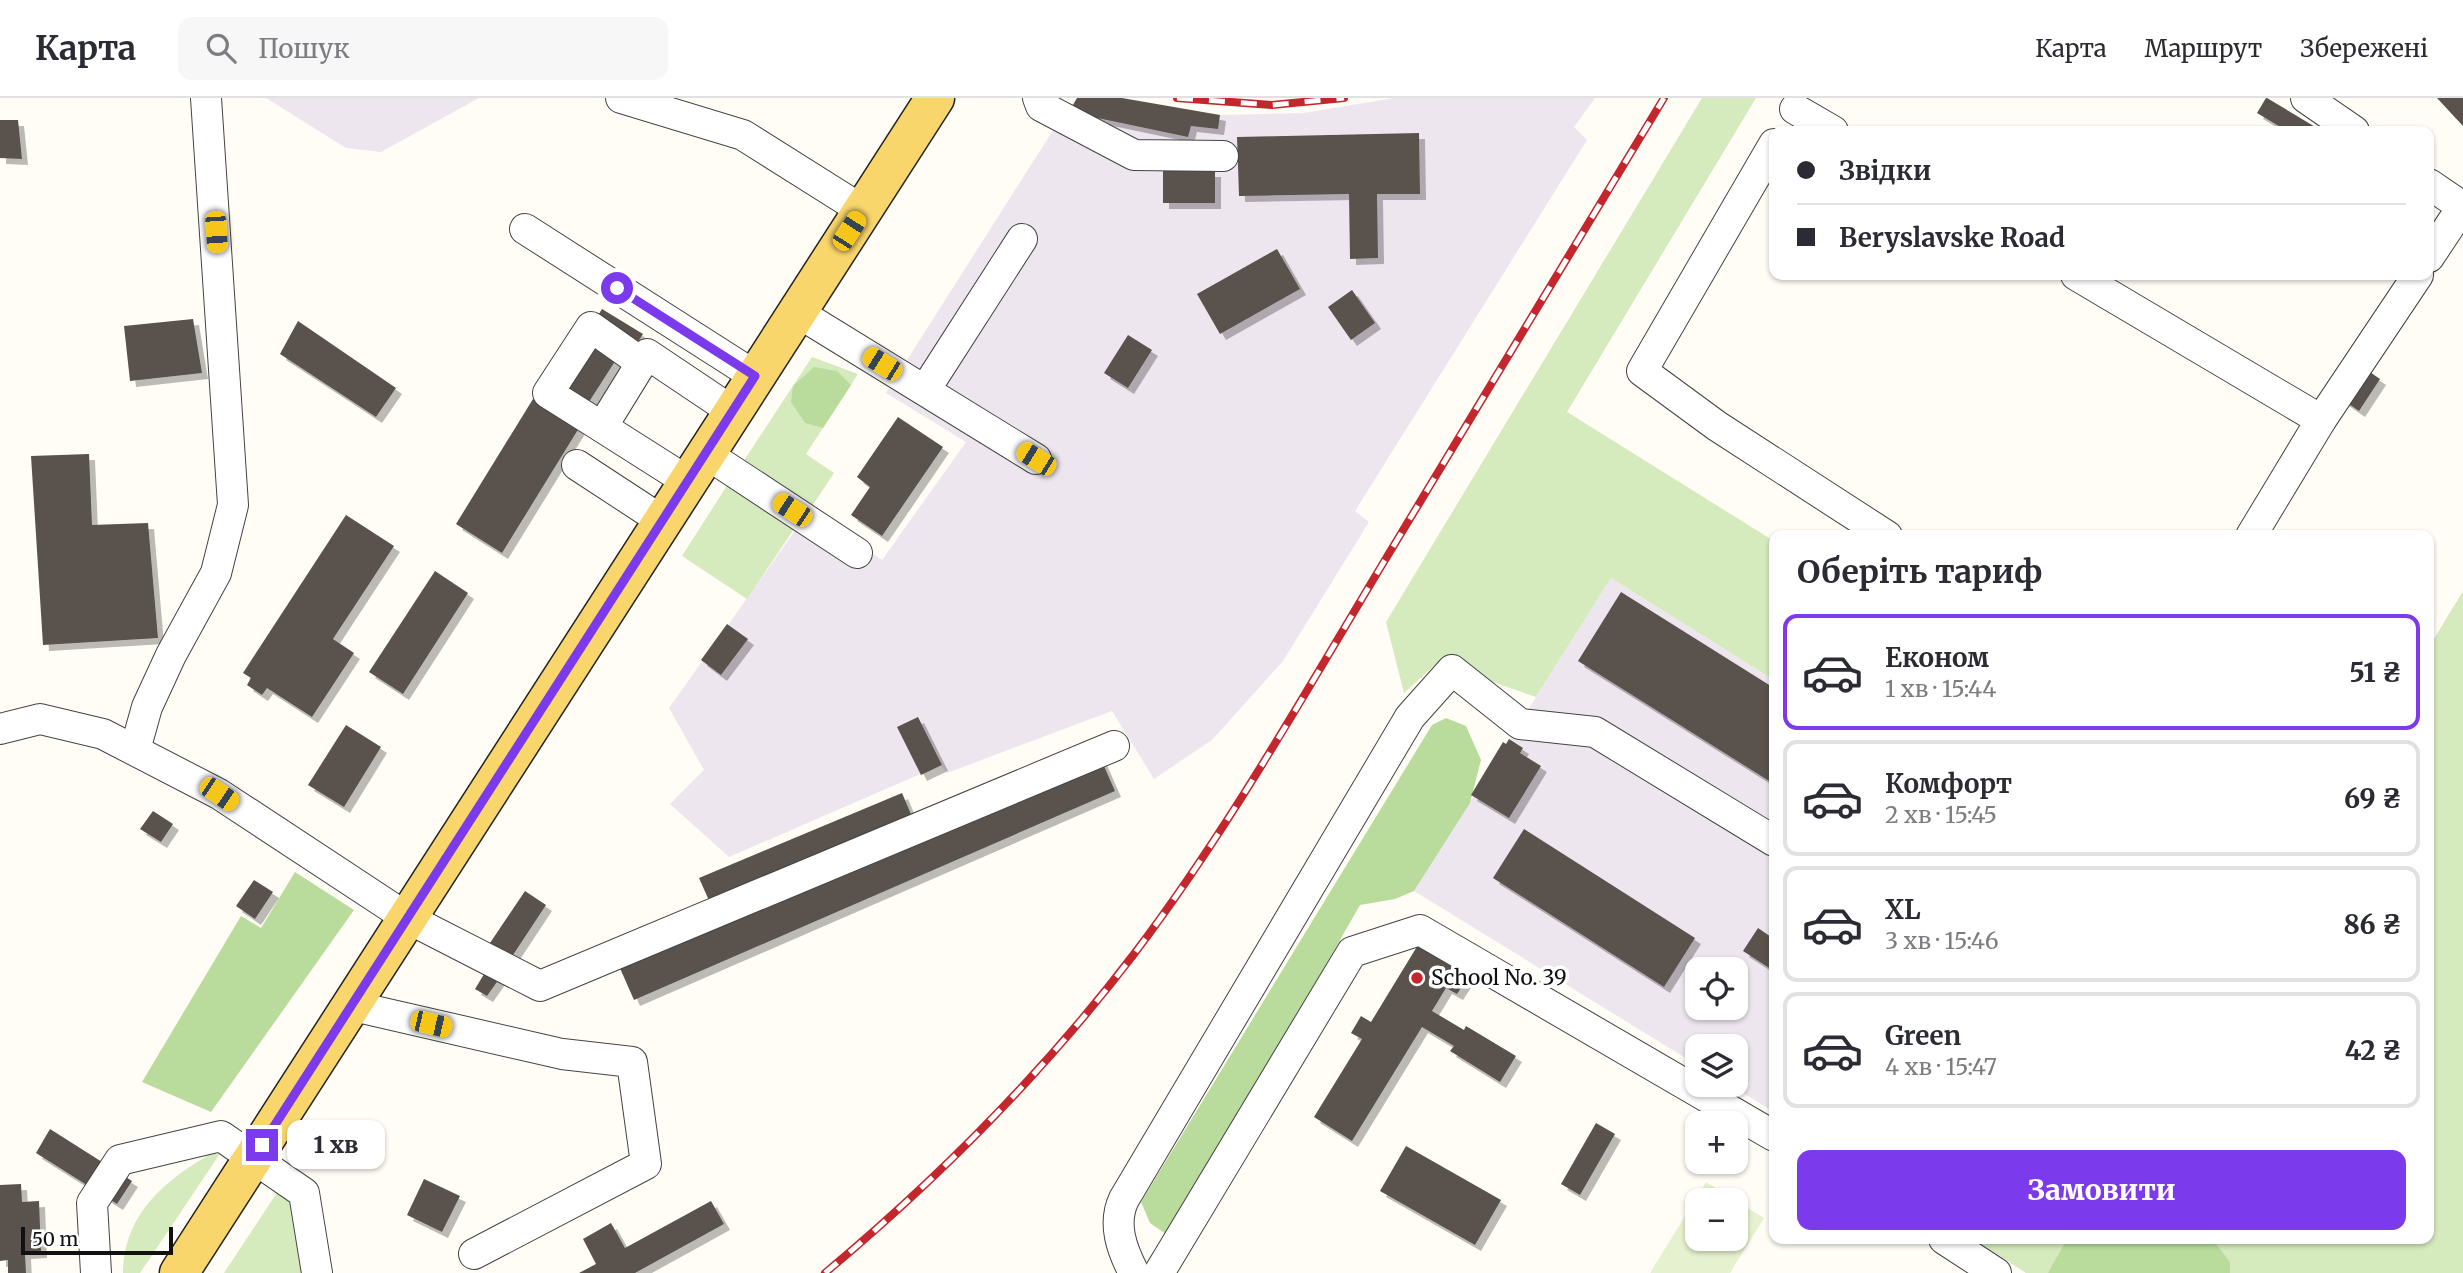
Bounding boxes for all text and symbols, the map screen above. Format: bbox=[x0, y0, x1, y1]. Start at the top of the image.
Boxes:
search box bbox=[178, 17, 668, 80]
text: Карта bbox=[35, 28, 136, 69]
icon: search bbox=[202, 29, 240, 67]
text: Пошук bbox=[258, 32, 350, 65]
text: Карта bbox=[2035, 33, 2107, 64]
text: Маршрут bbox=[2145, 33, 2262, 64]
text: Збережені bbox=[2300, 33, 2428, 64]
text: Звідки bbox=[1839, 154, 1931, 187]
car bbox=[829, 208, 870, 254]
car bbox=[205, 210, 228, 254]
text: Beryslavske Road bbox=[1839, 221, 2065, 254]
route start bbox=[601, 272, 633, 304]
car bbox=[859, 344, 906, 384]
car bbox=[1013, 439, 1060, 479]
car bbox=[769, 490, 816, 530]
text: Оберіть тариф bbox=[1797, 552, 2042, 592]
icon: car bbox=[1801, 641, 1864, 704]
text: Економ bbox=[1885, 641, 1989, 674]
text: 51 ₴ bbox=[2349, 656, 2402, 689]
text: 1 хв · 15:44 bbox=[1885, 674, 1996, 703]
icon: car bbox=[1801, 767, 1864, 830]
text: Комфорт bbox=[1885, 767, 2012, 800]
car bbox=[196, 774, 243, 814]
text: 69 ₴ bbox=[2344, 782, 2402, 815]
text: 2 хв · 15:45 bbox=[1885, 800, 1997, 829]
icon: car bbox=[1801, 893, 1864, 956]
text: XL bbox=[1885, 893, 1921, 926]
text: 86 ₴ bbox=[2343, 908, 2402, 941]
text: 3 хв · 15:46 bbox=[1885, 926, 1999, 955]
map controls bbox=[1685, 957, 1748, 1251]
button: locate bbox=[1685, 957, 1748, 1020]
place label: School No. 39 bbox=[1431, 964, 1567, 991]
marker: School No. 39 bbox=[1409, 970, 1425, 986]
car bbox=[409, 1009, 454, 1039]
icon: car bbox=[1801, 1019, 1864, 1082]
text: Green bbox=[1885, 1019, 1961, 1052]
button: layers bbox=[1685, 1034, 1748, 1097]
text: 42 ₴ bbox=[2345, 1034, 2402, 1067]
text: 4 хв · 15:47 bbox=[1885, 1052, 1997, 1081]
button: + bbox=[1685, 1111, 1748, 1174]
callout: 1 хв bbox=[286, 1121, 384, 1170]
route end bbox=[246, 1129, 278, 1161]
text: 1 хв bbox=[314, 1130, 359, 1159]
button: Замовити bbox=[1797, 1150, 2406, 1230]
button: − bbox=[1685, 1188, 1748, 1251]
scale bar bbox=[21, 1224, 173, 1256]
text: 50 m bbox=[32, 1227, 78, 1251]

